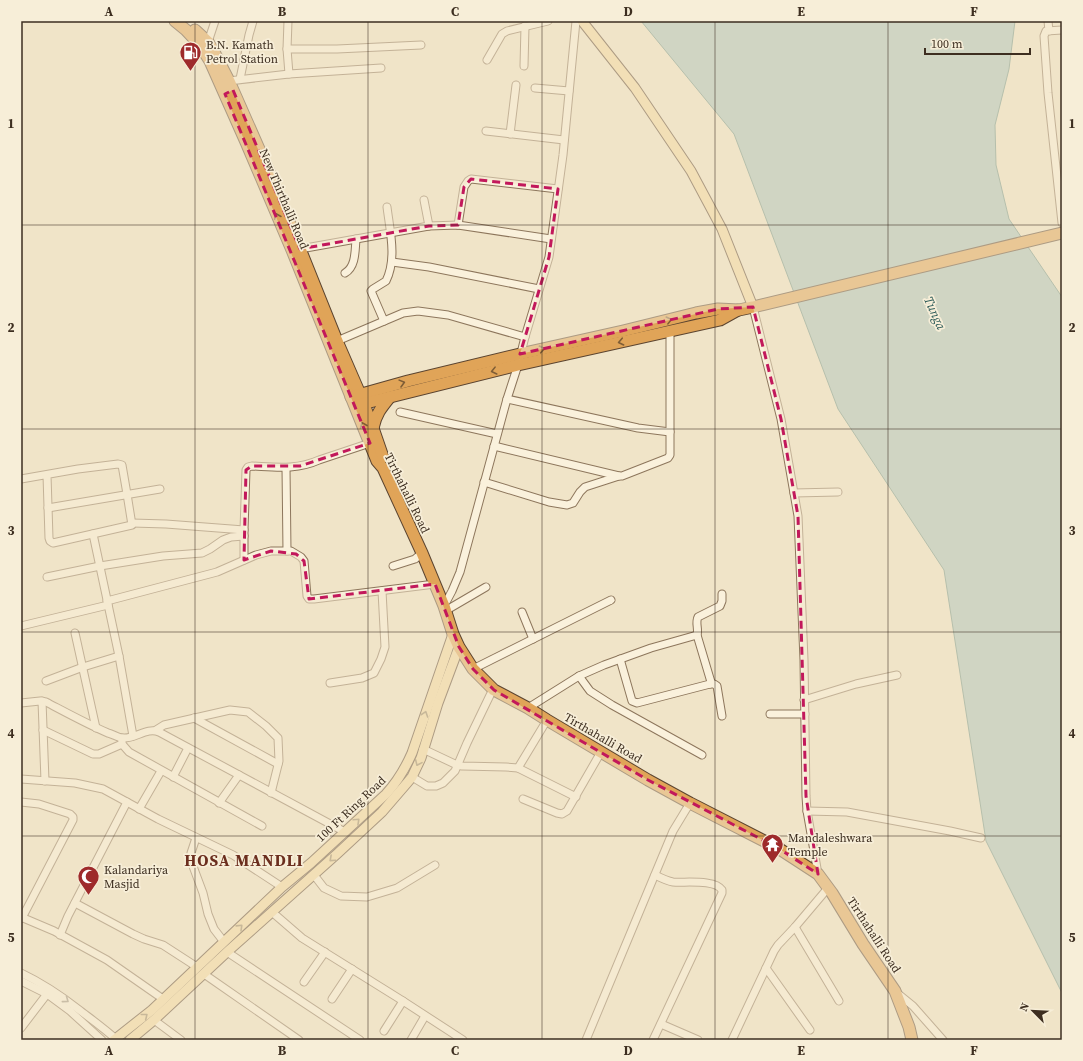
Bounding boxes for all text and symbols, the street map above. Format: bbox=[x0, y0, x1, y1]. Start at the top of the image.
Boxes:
text: A bbox=[105, 3, 114, 20]
text: B bbox=[278, 3, 287, 20]
text: C bbox=[451, 3, 459, 20]
text: D bbox=[623, 3, 633, 20]
text: E bbox=[797, 3, 805, 20]
text: F bbox=[970, 3, 978, 20]
scale bar bbox=[925, 30, 1030, 56]
text: 100 m bbox=[931, 36, 963, 52]
place label: B.N. Kamath Petrol Station bbox=[206, 37, 278, 67]
fuel station icon: B.N. Kamath Petrol Station bbox=[177, 39, 203, 72]
text: 1 bbox=[7, 115, 15, 132]
text: 1 bbox=[1068, 115, 1076, 132]
street label: New Thirthalli Road bbox=[256, 146, 312, 252]
one-way arrow bbox=[274, 213, 282, 220]
water label: Tunga bbox=[920, 294, 950, 332]
one-way arrow bbox=[666, 317, 672, 325]
text: 2 bbox=[7, 319, 15, 336]
text: 2 bbox=[1068, 319, 1076, 336]
one-way arrow bbox=[618, 338, 624, 346]
one-way arrow bbox=[539, 345, 545, 354]
one-way arrow bbox=[491, 367, 497, 375]
one-way arrow bbox=[398, 379, 405, 388]
one-way arrow bbox=[359, 421, 367, 428]
street label: Tirthahalli Road bbox=[381, 450, 433, 536]
text: 3 bbox=[7, 522, 15, 539]
text: 3 bbox=[1068, 522, 1076, 539]
street label: Tirthahalli Road bbox=[561, 709, 645, 767]
one-way arrow bbox=[421, 711, 429, 718]
text: 4 bbox=[7, 725, 15, 742]
text: 4 bbox=[1068, 725, 1076, 742]
one-way arrow bbox=[415, 759, 423, 767]
street label: 100 Ft Ring Road bbox=[313, 773, 389, 845]
one-way arrow bbox=[352, 818, 360, 826]
place label: Mandaleshwara Temple bbox=[788, 830, 873, 860]
temple icon: Mandaleshwara Temple bbox=[760, 832, 786, 865]
district label: HOSA MANDLI bbox=[184, 849, 304, 871]
one-way arrow bbox=[329, 854, 336, 861]
place label: Kalandariya Masjid bbox=[104, 862, 169, 892]
mosque icon: Kalandariya Masjid bbox=[75, 864, 101, 897]
street label: Tirthahalli Road bbox=[843, 894, 905, 976]
one-way arrow bbox=[235, 925, 243, 932]
text: 5 bbox=[7, 929, 15, 946]
text: 5 bbox=[1068, 929, 1076, 946]
north arrow bbox=[1013, 991, 1053, 1031]
one-way arrow bbox=[62, 995, 69, 1003]
text: N bbox=[1016, 1000, 1033, 1014]
one-way arrow bbox=[140, 1014, 147, 1021]
text: A bbox=[105, 1042, 114, 1059]
text: B bbox=[278, 1042, 287, 1059]
text: C bbox=[451, 1042, 459, 1059]
text: D bbox=[623, 1042, 633, 1059]
text: E bbox=[797, 1042, 805, 1059]
text: F bbox=[970, 1042, 978, 1059]

